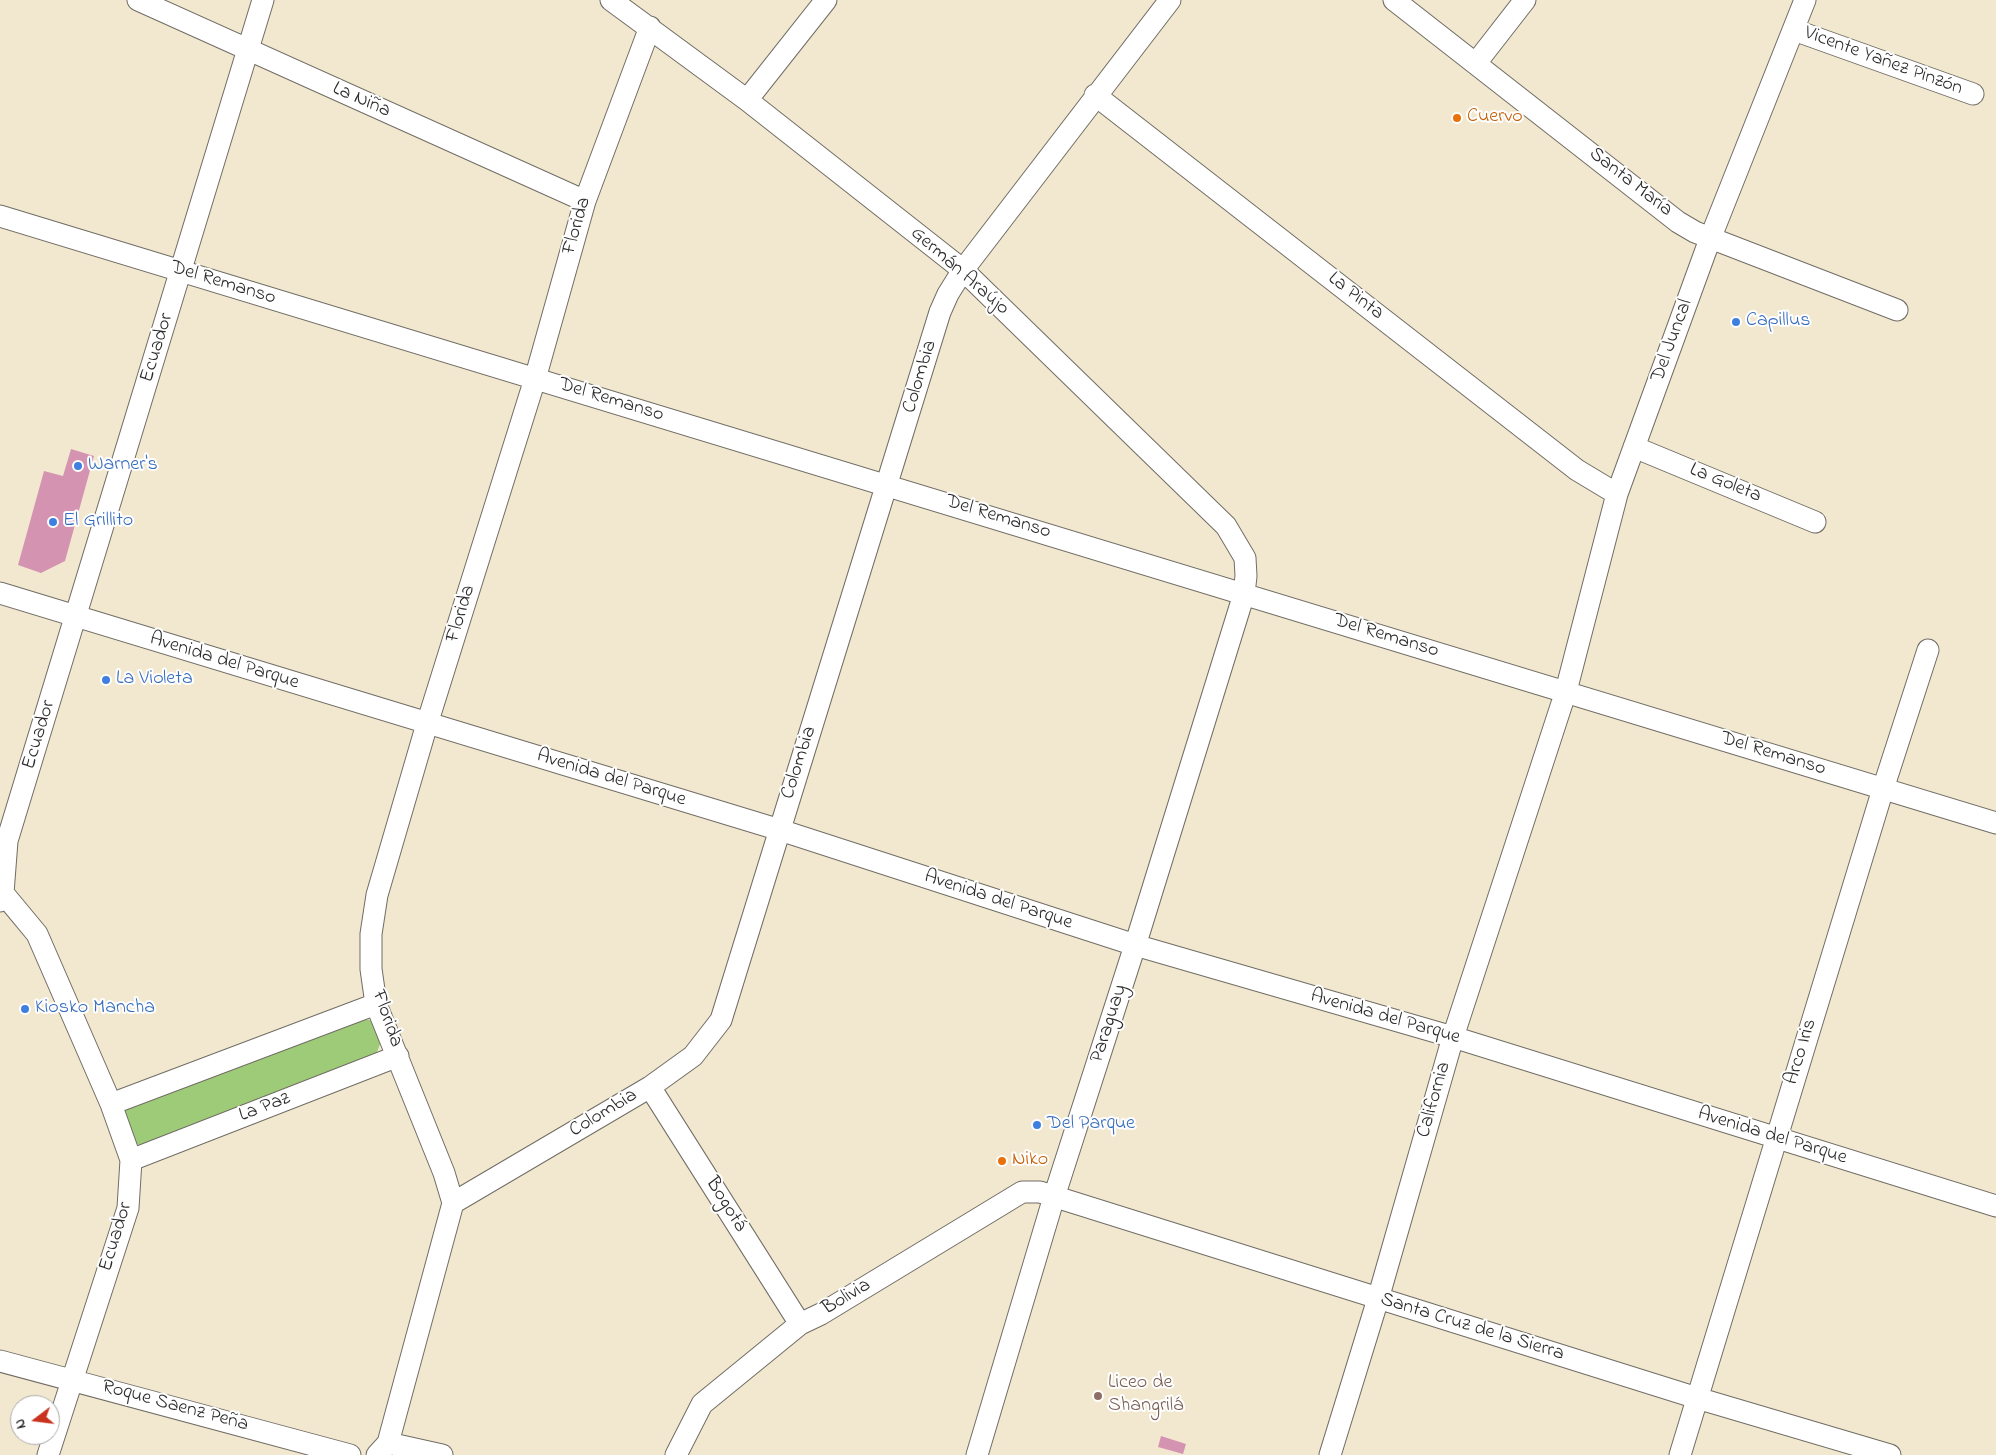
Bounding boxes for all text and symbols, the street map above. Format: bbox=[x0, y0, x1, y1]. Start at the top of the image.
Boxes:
street label: Vicente Yañez Pinzón bbox=[1800, 22, 1966, 102]
street label: La Niña bbox=[328, 78, 394, 124]
place label: Cuervo bbox=[1467, 106, 1523, 130]
marker: Cuervo bbox=[1451, 112, 1463, 124]
street label: Santa María bbox=[1583, 143, 1677, 223]
street label: Florida bbox=[558, 195, 598, 257]
street label: Germán Araújo bbox=[905, 222, 1013, 322]
street label: Del Remanso bbox=[167, 257, 279, 311]
street label: La Pinta bbox=[1322, 268, 1388, 326]
street label: Del Juncal bbox=[1647, 296, 1699, 386]
place label: Capillus bbox=[1746, 310, 1811, 334]
street label: Ecuador bbox=[136, 311, 180, 385]
marker: Capillus bbox=[1730, 316, 1742, 328]
street label: Colombia bbox=[899, 338, 943, 416]
street label: Del Remanso bbox=[555, 374, 667, 428]
place label: Warner's bbox=[88, 454, 158, 478]
street label: La Goleta bbox=[1686, 459, 1764, 509]
marker: Warner's bbox=[72, 460, 84, 472]
street label: Del Remanso bbox=[942, 491, 1054, 545]
place label: El Grillito bbox=[63, 510, 133, 534]
marker: El Grillito bbox=[47, 516, 59, 528]
street label: Florida bbox=[442, 582, 482, 646]
street label: Del Remanso bbox=[1330, 610, 1442, 664]
street label: Avenida del Parque bbox=[147, 628, 301, 696]
place label: La Violeta bbox=[116, 668, 193, 692]
marker: La Violeta bbox=[100, 674, 112, 686]
street label: Ecuador bbox=[18, 698, 62, 772]
street label: Colombia bbox=[777, 724, 823, 802]
street label: Del Remanso bbox=[1717, 728, 1829, 782]
street label: Avenida del Parque bbox=[534, 745, 688, 813]
street label: Avenida del Parque bbox=[921, 866, 1075, 936]
street label: Paraguay bbox=[1086, 982, 1134, 1066]
street label: Avenida del Parque bbox=[1307, 985, 1463, 1051]
street label: Florida bbox=[365, 987, 407, 1051]
place label: Kiosko Mancha bbox=[35, 997, 155, 1021]
marker: Kiosko Mancha bbox=[19, 1003, 31, 1015]
street label: Arco Iris bbox=[1781, 1016, 1823, 1088]
street label: California bbox=[1413, 1059, 1457, 1141]
street label: Colombia bbox=[566, 1084, 642, 1144]
street label: La Paz bbox=[236, 1087, 294, 1129]
street label: Avenida del Parque bbox=[1695, 1103, 1849, 1171]
place label: Del Parque bbox=[1047, 1113, 1135, 1137]
marker: Del Parque bbox=[1031, 1119, 1043, 1131]
place label: Niko bbox=[1012, 1149, 1048, 1173]
marker: Niko bbox=[996, 1155, 1008, 1167]
street label: Bogotá bbox=[699, 1173, 751, 1237]
street label: Ecuador bbox=[95, 1200, 139, 1274]
street label: Bolivia bbox=[818, 1274, 876, 1322]
street label: Santa Cruz de la Sierra bbox=[1377, 1289, 1567, 1367]
place label: Liceo de Shangrilá bbox=[1108, 1372, 1183, 1419]
street label: Roque Saenz Peña bbox=[99, 1376, 251, 1438]
marker: Liceo de Shangrilá bbox=[1092, 1390, 1104, 1402]
north arrow bbox=[10, 1395, 60, 1445]
text: N bbox=[10, 1416, 32, 1431]

